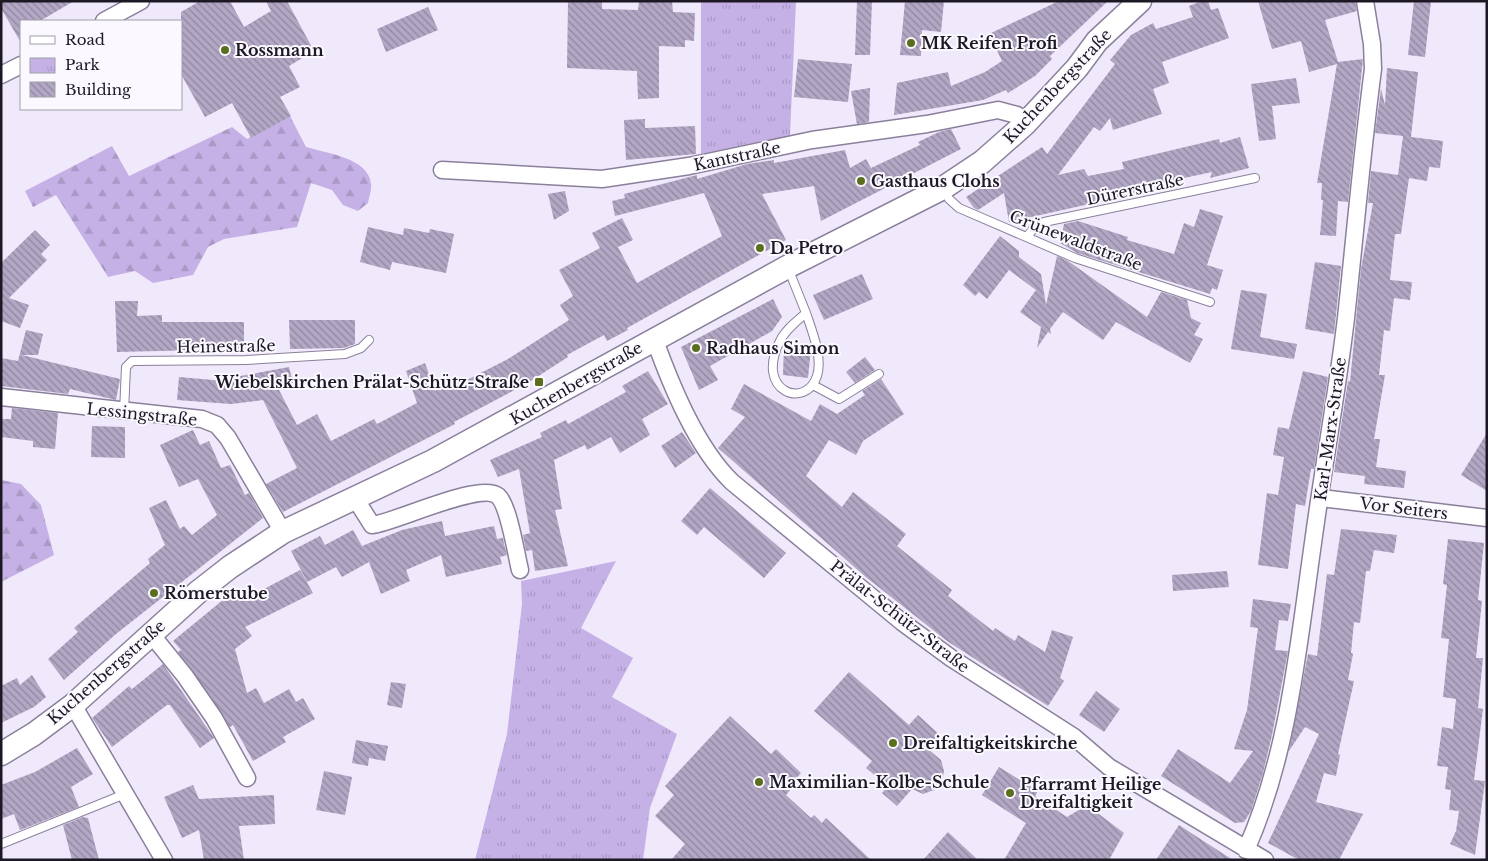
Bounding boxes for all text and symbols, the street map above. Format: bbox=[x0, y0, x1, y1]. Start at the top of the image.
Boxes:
legend bbox=[20, 20, 182, 110]
street label: Kuchenbergstraße bbox=[999, 24, 1115, 148]
text: Road bbox=[65, 30, 105, 49]
place label: MK Reifen Profi bbox=[921, 33, 1058, 53]
marker: MK Reifen Profi bbox=[905, 37, 917, 49]
place label: Rossmann bbox=[235, 40, 324, 60]
marker: Rossmann bbox=[219, 44, 231, 56]
text: Park bbox=[65, 55, 101, 74]
text: Building bbox=[65, 80, 132, 99]
street label: Kantstraße bbox=[692, 137, 782, 175]
street label: Dürerstraße bbox=[1084, 169, 1186, 209]
place label: Gasthaus Clohs bbox=[871, 171, 1000, 191]
marker: Gasthaus Clohs bbox=[855, 175, 867, 187]
street label: Grünewaldstraße bbox=[1007, 205, 1145, 275]
place label: Da Petro bbox=[770, 238, 843, 258]
marker: Da Petro bbox=[754, 242, 766, 254]
street label: Heinestraße bbox=[176, 335, 276, 357]
street label: Kuchenbergstraße bbox=[506, 337, 646, 429]
place label: Radhaus Simon bbox=[706, 338, 840, 358]
marker: Radhaus Simon bbox=[690, 342, 702, 354]
street label: Karl-Marx-Straße bbox=[1310, 356, 1350, 502]
place label: Wiebelskirchen Prälat-Schütz-Straße bbox=[214, 372, 529, 392]
marker: Wiebelskirchen Prälat-Schütz-Straße bbox=[533, 376, 545, 388]
street label: Lessingstraße bbox=[86, 398, 198, 430]
street label: Vor Seiters bbox=[1358, 493, 1449, 523]
street label: Prälat-Schütz-Straße bbox=[827, 556, 973, 676]
place label: Römerstube bbox=[164, 583, 268, 603]
marker: Römerstube bbox=[148, 587, 160, 599]
street label: Kuchenbergstraße bbox=[43, 615, 169, 729]
place label: Dreifaltigkeitskirche bbox=[903, 733, 1077, 753]
marker: Dreifaltigkeitskirche bbox=[887, 737, 899, 749]
place label: Maximilian-Kolbe-Schule bbox=[769, 772, 989, 792]
place label: Pfarramt Heilige Dreifaltigkeit bbox=[1020, 774, 1161, 812]
marker: Maximilian-Kolbe-Schule bbox=[753, 776, 765, 788]
marker: Pfarramt Heilige Dreifaltigkeit bbox=[1004, 787, 1016, 799]

